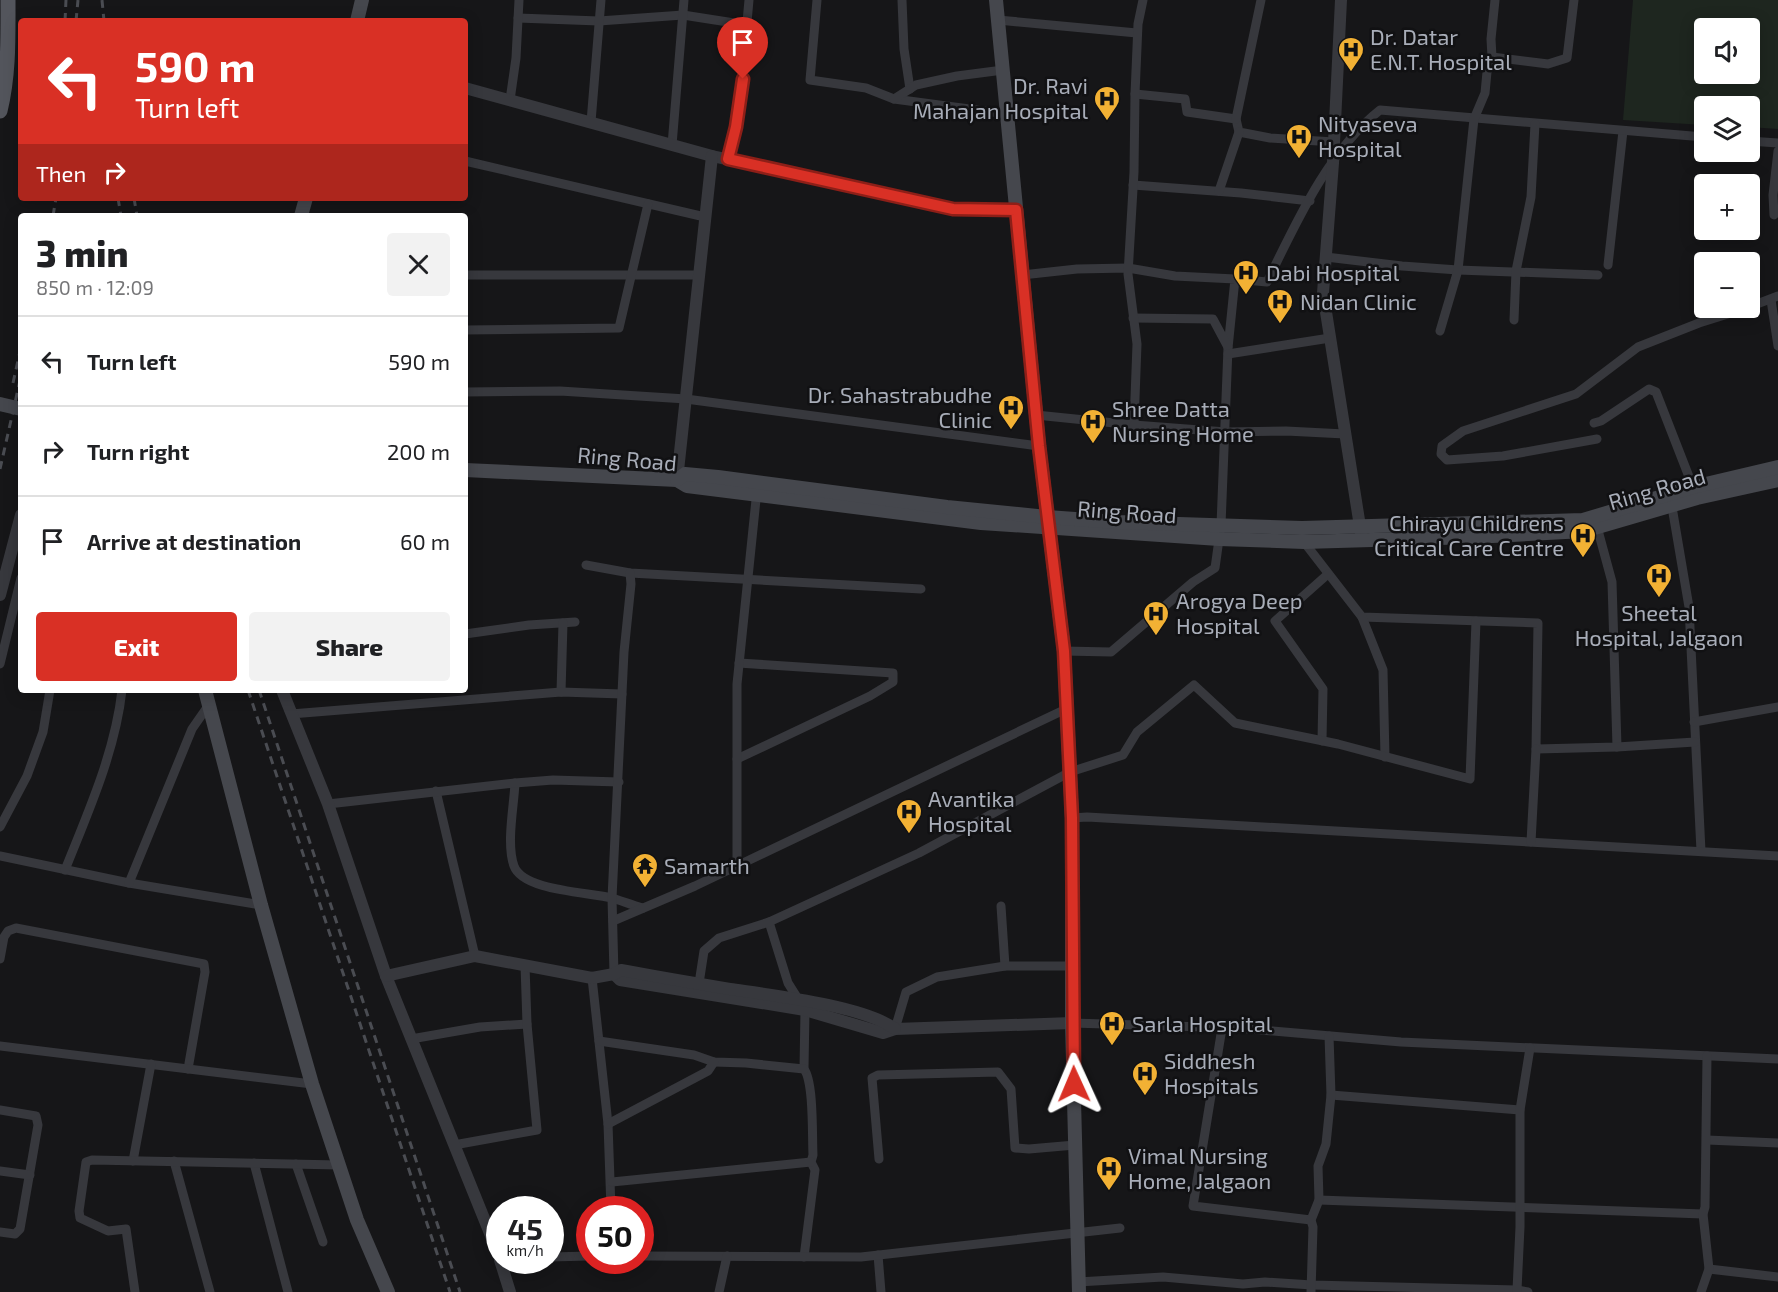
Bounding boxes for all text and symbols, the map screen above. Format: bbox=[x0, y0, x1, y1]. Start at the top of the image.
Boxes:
pin bbox=[717, 17, 768, 79]
map controls bbox=[1694, 18, 1760, 318]
button: sound bbox=[1694, 18, 1760, 84]
place label: Dr. Datar E.N.T. Hospital bbox=[1370, 23, 1512, 74]
icon: arrive bbox=[726, 26, 759, 59]
hospital icon: Dr. Datar E.N.T. Hospital bbox=[1336, 35, 1366, 73]
text: 590 m bbox=[135, 40, 256, 90]
icon: left bbox=[36, 42, 114, 120]
place label: Dr. Ravi Mahajan Hospital bbox=[913, 72, 1088, 124]
hospital icon: Dr. Ravi Mahajan Hospital bbox=[1092, 84, 1122, 122]
text: Turn left bbox=[135, 91, 239, 123]
button: layers bbox=[1694, 96, 1760, 162]
place label: Nityaseva Hospital bbox=[1318, 110, 1418, 161]
hospital icon: Nityaseva Hospital bbox=[1284, 122, 1314, 160]
icon: right bbox=[98, 156, 131, 189]
text: Then bbox=[36, 160, 86, 186]
button: + bbox=[1694, 174, 1760, 240]
text: 3 min bbox=[36, 231, 129, 274]
button: close bbox=[387, 233, 450, 296]
button: − bbox=[1694, 252, 1760, 318]
hospital icon: Dabi Hospital bbox=[1231, 258, 1261, 296]
place label: Dabi Hospital bbox=[1266, 259, 1400, 285]
text: 850 m · 12:09 bbox=[36, 275, 154, 299]
hospital icon: Nidan Clinic bbox=[1265, 287, 1295, 325]
place label: Nidan Clinic bbox=[1300, 288, 1417, 314]
icon: left bbox=[36, 345, 69, 378]
text: Turn left bbox=[87, 348, 176, 374]
text: 590 m bbox=[388, 348, 450, 374]
place label: Dr. Sahastrabudhe Clinic bbox=[808, 381, 992, 432]
hospital icon: Dr. Sahastrabudhe Clinic bbox=[996, 393, 1026, 431]
place label: Shree Datta Nursing Home bbox=[1112, 395, 1254, 446]
hospital icon: Shree Datta Nursing Home bbox=[1078, 407, 1108, 445]
icon: right bbox=[36, 435, 69, 468]
text: Turn right bbox=[87, 438, 189, 464]
text: 200 m bbox=[387, 438, 450, 464]
street label: Ring Road bbox=[576, 441, 678, 475]
street label: Ring Road bbox=[1605, 462, 1708, 514]
street label: Ring Road bbox=[1076, 495, 1178, 527]
place label: Chirayu Childrens Critical Care Centre bbox=[1374, 509, 1564, 560]
hospital icon: Chirayu Childrens Critical Care Centre bbox=[1568, 521, 1598, 559]
icon: arrive bbox=[36, 525, 69, 558]
text: Arrive at destination bbox=[87, 528, 301, 554]
text: 60 m bbox=[400, 528, 450, 554]
hospital icon: Sheetal Hospital, Jalgaon bbox=[1644, 561, 1674, 599]
place label: Arogya Deep Hospital bbox=[1176, 587, 1303, 638]
hospital icon: Arogya Deep Hospital bbox=[1141, 599, 1171, 637]
place label: Sheetal Hospital, Jalgaon bbox=[1575, 599, 1743, 650]
button: Exit bbox=[36, 612, 237, 681]
button: Share bbox=[249, 612, 450, 681]
place label: Avantika Hospital bbox=[928, 785, 1015, 836]
hospital icon: Avantika Hospital bbox=[894, 797, 924, 835]
temple icon: Samarth bbox=[630, 851, 660, 889]
place label: Samarth bbox=[664, 852, 750, 878]
hospital icon: Sarla Hospital bbox=[1097, 1009, 1127, 1047]
place label: Sarla Hospital bbox=[1132, 1010, 1273, 1036]
place label: Siddhesh Hospitals bbox=[1164, 1047, 1259, 1098]
position arrow bbox=[1042, 1052, 1106, 1116]
hospital icon: Siddhesh Hospitals bbox=[1130, 1059, 1160, 1097]
place label: Vimal Nursing Home, Jalgaon bbox=[1128, 1142, 1271, 1193]
hospital icon: Vimal Nursing Home, Jalgaon bbox=[1094, 1154, 1124, 1192]
speed limit sign: 50 bbox=[576, 1196, 654, 1274]
text: 45 bbox=[507, 1210, 543, 1246]
text: km/h bbox=[506, 1241, 544, 1259]

